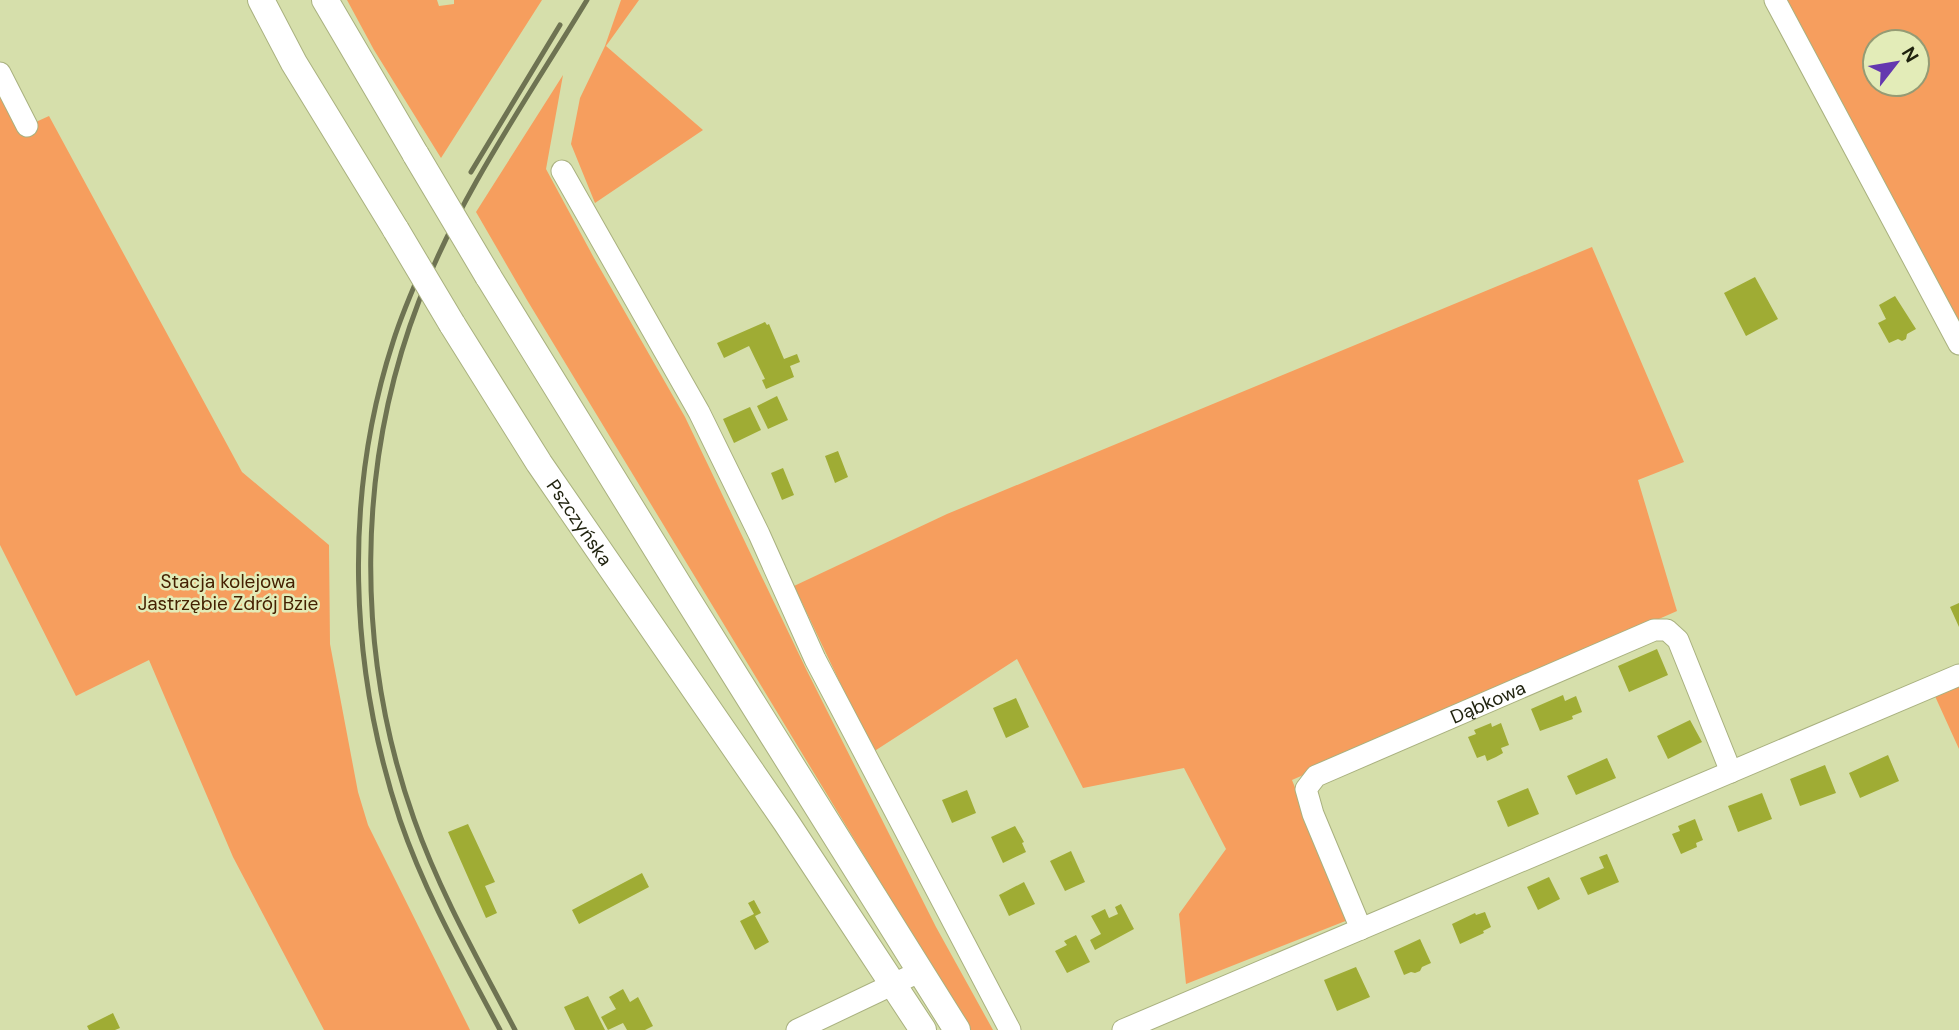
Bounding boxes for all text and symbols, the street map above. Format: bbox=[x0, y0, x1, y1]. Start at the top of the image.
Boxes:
north arrow bbox=[1861, 28, 1931, 98]
text: N bbox=[1896, 42, 1924, 67]
street label: Pszczyńska bbox=[541, 474, 618, 571]
park label: Stacja kolejowa Jastrzębie Zdrój Bzie bbox=[138, 569, 318, 616]
street label: Dąbkowa bbox=[1446, 675, 1529, 730]

